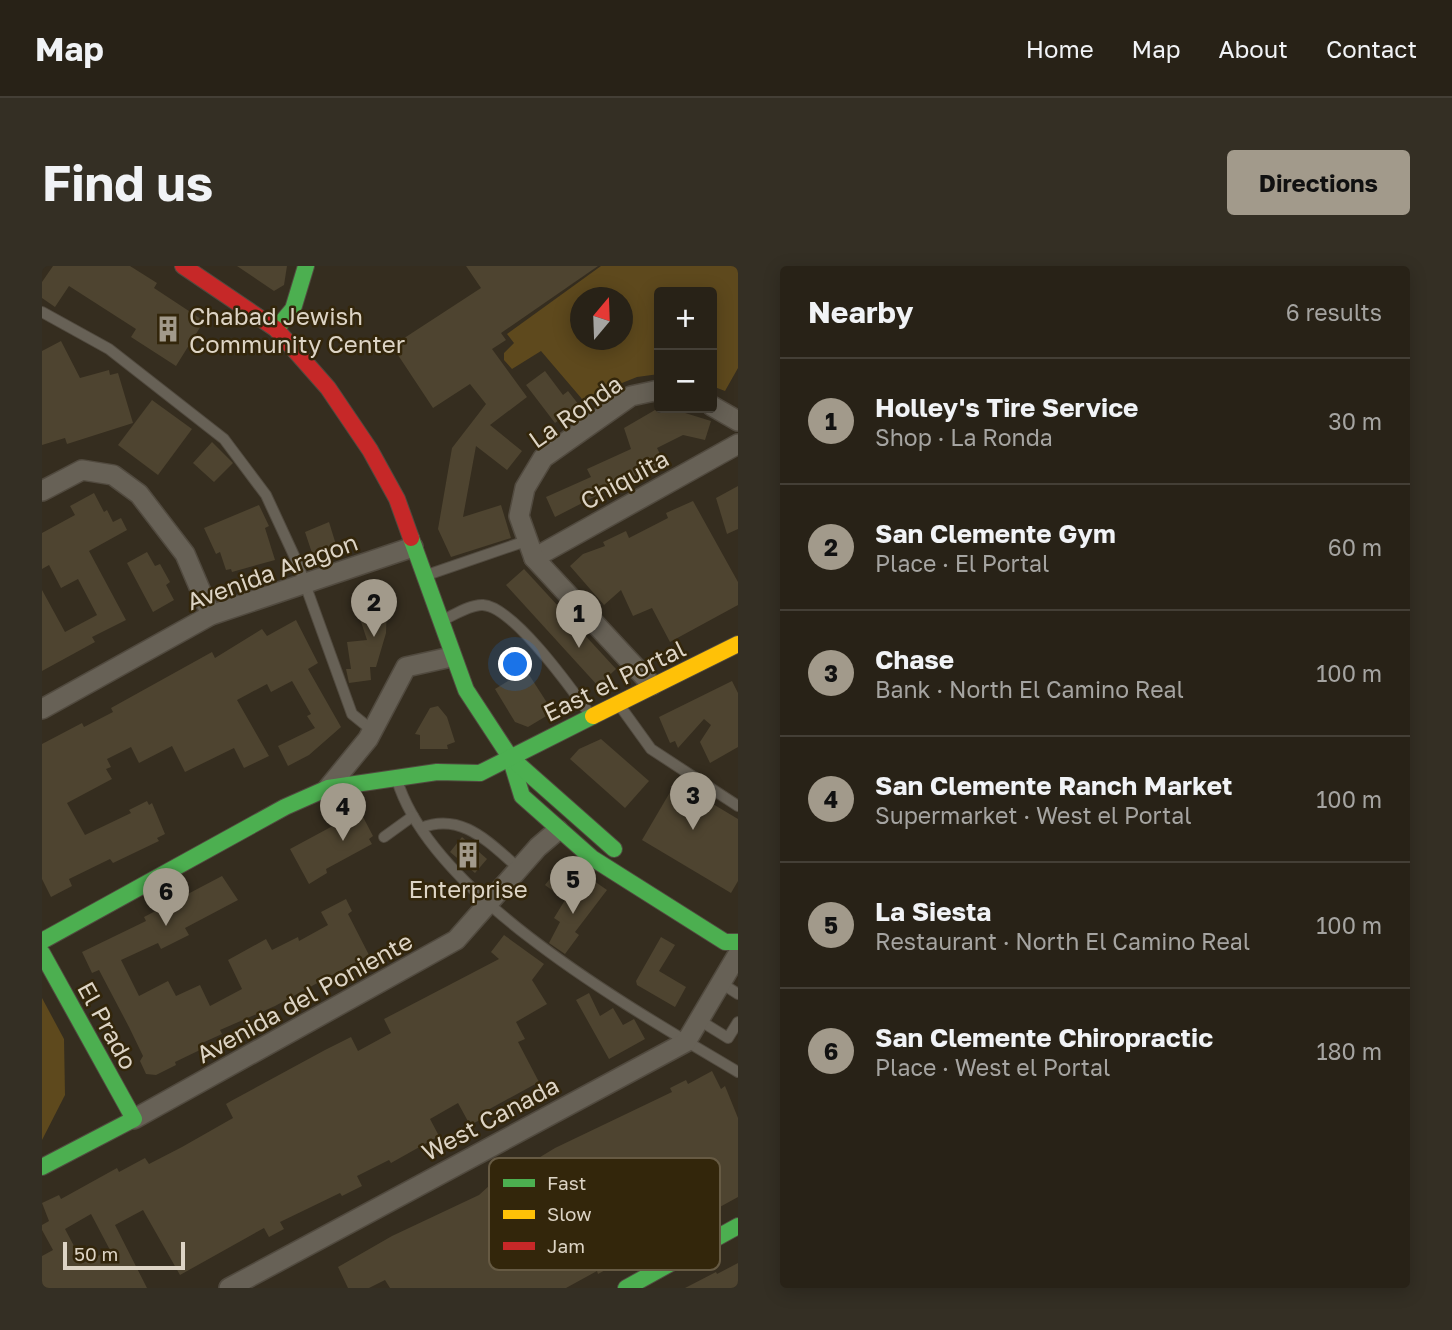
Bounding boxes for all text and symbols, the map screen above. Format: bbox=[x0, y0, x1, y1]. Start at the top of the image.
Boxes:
text: Map bbox=[35, 29, 104, 68]
text: Home bbox=[1026, 34, 1094, 63]
text: Map bbox=[1132, 34, 1181, 63]
text: About bbox=[1219, 34, 1288, 63]
text: Contact bbox=[1326, 34, 1417, 63]
button: Directions bbox=[1227, 150, 1410, 215]
text: Find us bbox=[42, 153, 213, 212]
north arrow bbox=[570, 287, 633, 350]
map controls bbox=[654, 287, 717, 413]
button: + bbox=[654, 287, 717, 350]
text: Nearby bbox=[808, 294, 913, 330]
text: 6 results bbox=[1286, 298, 1382, 326]
place label: Chabad Jewish Community Center bbox=[189, 301, 405, 358]
building icon: Chabad Jewish Community Center bbox=[153, 314, 183, 344]
button: − bbox=[654, 350, 717, 413]
street label: La Ronda bbox=[523, 368, 627, 454]
text: Holley's Tire Service bbox=[875, 392, 1138, 423]
text: 1 bbox=[825, 407, 837, 435]
text: 30 m bbox=[1328, 407, 1382, 435]
text: Shop · La Ronda bbox=[875, 423, 1053, 451]
street label: Chiquita bbox=[575, 443, 673, 515]
text: San Clemente Gym bbox=[875, 518, 1116, 549]
street label: Avenida Aragon bbox=[183, 527, 361, 615]
text: 2 bbox=[824, 533, 838, 561]
text: 60 m bbox=[1328, 533, 1382, 561]
text: Place · El Portal bbox=[875, 549, 1049, 577]
pin: 2 bbox=[351, 579, 397, 637]
pin: 1 bbox=[556, 590, 602, 648]
street label: East el Portal bbox=[538, 633, 690, 727]
text: Chase bbox=[875, 644, 954, 675]
your location bbox=[498, 647, 532, 681]
text: 3 bbox=[824, 659, 838, 687]
text: 100 m bbox=[1316, 659, 1382, 687]
text: Bank · North El Camino Real bbox=[875, 675, 1184, 703]
text: San Clemente Ranch Market bbox=[875, 770, 1232, 801]
pin: 3 bbox=[670, 772, 716, 830]
pin: 4 bbox=[320, 783, 366, 841]
text: 4 bbox=[824, 785, 838, 813]
text: 100 m bbox=[1316, 785, 1382, 813]
text: Supermarket · West el Portal bbox=[875, 801, 1192, 829]
building icon: Enterprise bbox=[453, 840, 483, 870]
pin: 5 bbox=[550, 856, 596, 914]
pin: 6 bbox=[143, 868, 189, 926]
place label: Enterprise bbox=[408, 874, 528, 903]
text: La Siesta bbox=[875, 896, 991, 927]
text: 5 bbox=[824, 911, 838, 939]
text: 100 m bbox=[1316, 911, 1382, 939]
street label: Avenida del Poniente bbox=[191, 926, 417, 1068]
text: Restaurant · North El Camino Real bbox=[875, 927, 1250, 955]
street label: El Prado bbox=[72, 976, 144, 1074]
text: San Clemente Chiropractic bbox=[875, 1022, 1213, 1053]
text: 6 bbox=[824, 1037, 838, 1065]
text: 180 m bbox=[1316, 1037, 1382, 1065]
text: Place · West el Portal bbox=[875, 1053, 1110, 1081]
street label: West Canada bbox=[417, 1070, 563, 1166]
legend bbox=[489, 1158, 720, 1270]
text: Fast bbox=[547, 1171, 586, 1194]
text: Slow bbox=[547, 1202, 592, 1225]
text: Jam bbox=[547, 1234, 585, 1257]
scale bar bbox=[63, 1239, 186, 1271]
text: 50 m bbox=[74, 1242, 118, 1265]

